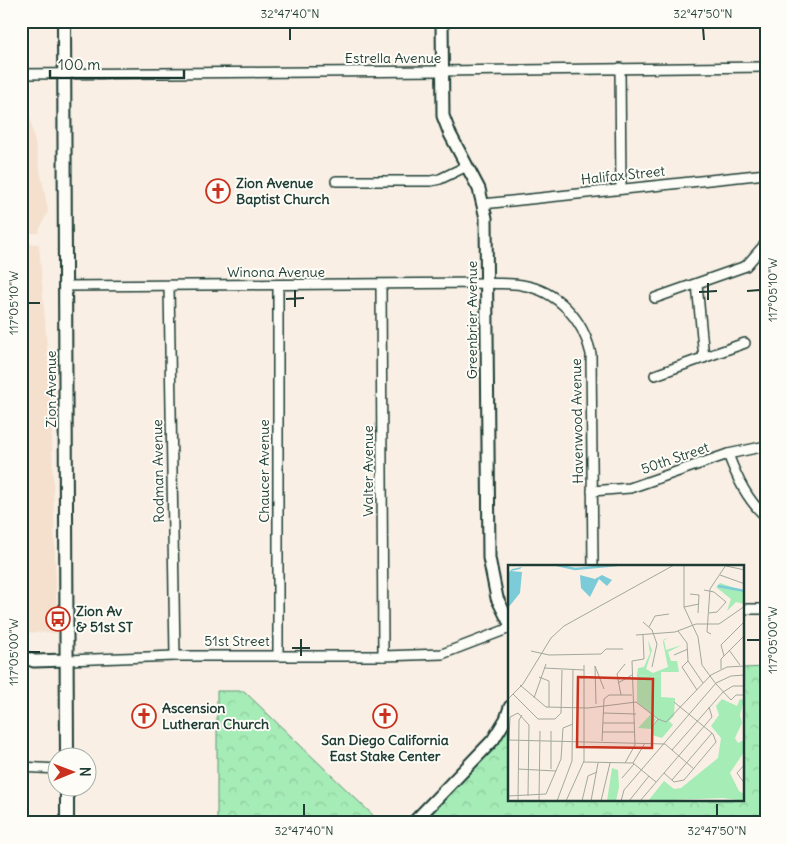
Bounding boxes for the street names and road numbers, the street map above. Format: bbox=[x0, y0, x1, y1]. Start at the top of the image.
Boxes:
street label: Estrella Avenue bbox=[345, 49, 441, 67]
street label: Halifax Street bbox=[580, 162, 666, 188]
street label: Greenbrier Avenue bbox=[463, 261, 481, 379]
street label: Winona Avenue bbox=[227, 263, 325, 281]
street label: Zion Avenue bbox=[42, 350, 60, 428]
street label: Havenwood Avenue bbox=[567, 358, 587, 484]
street label: Rodman Avenue bbox=[148, 419, 168, 523]
street label: Chaucer Avenue bbox=[255, 419, 273, 523]
street label: Walter Avenue bbox=[359, 425, 377, 517]
street label: 50th Street bbox=[639, 438, 712, 478]
street label: 51st Street bbox=[204, 632, 270, 650]

